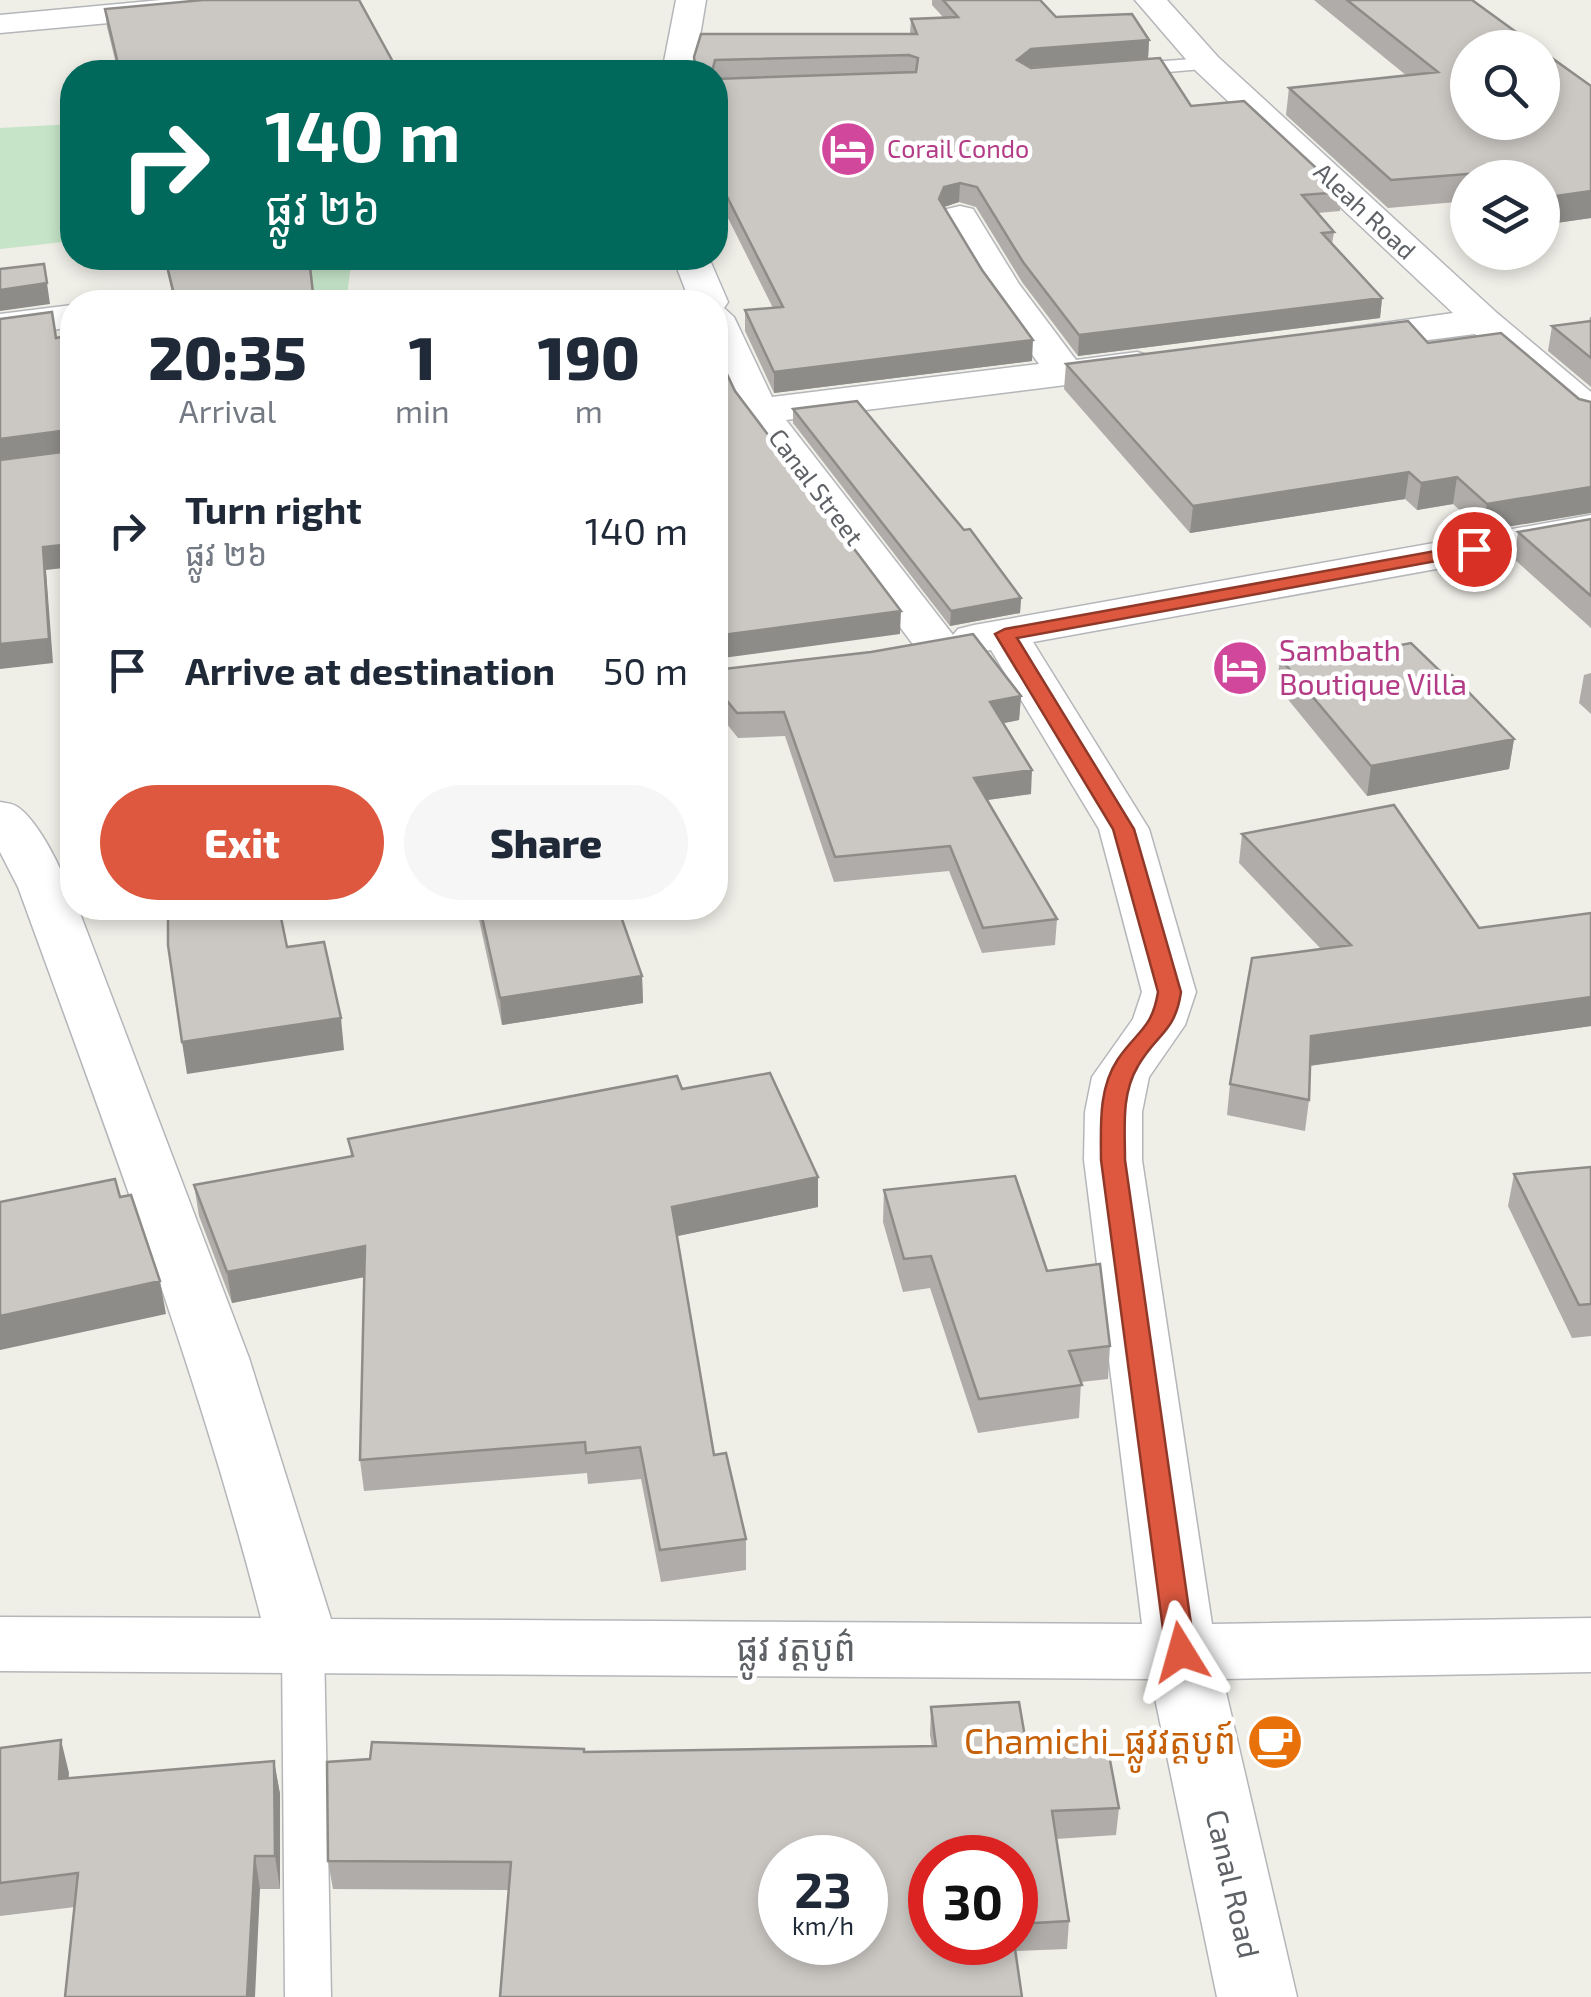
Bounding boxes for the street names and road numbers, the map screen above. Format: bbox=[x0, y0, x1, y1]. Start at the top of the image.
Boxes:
street label: Aleah Road bbox=[1309, 156, 1423, 265]
street label: Canal Street bbox=[763, 422, 870, 551]
street label: ផ្លូវ វត្តបូព៌ bbox=[736, 1626, 856, 1680]
street label: Canal Road bbox=[1199, 1806, 1269, 1961]

